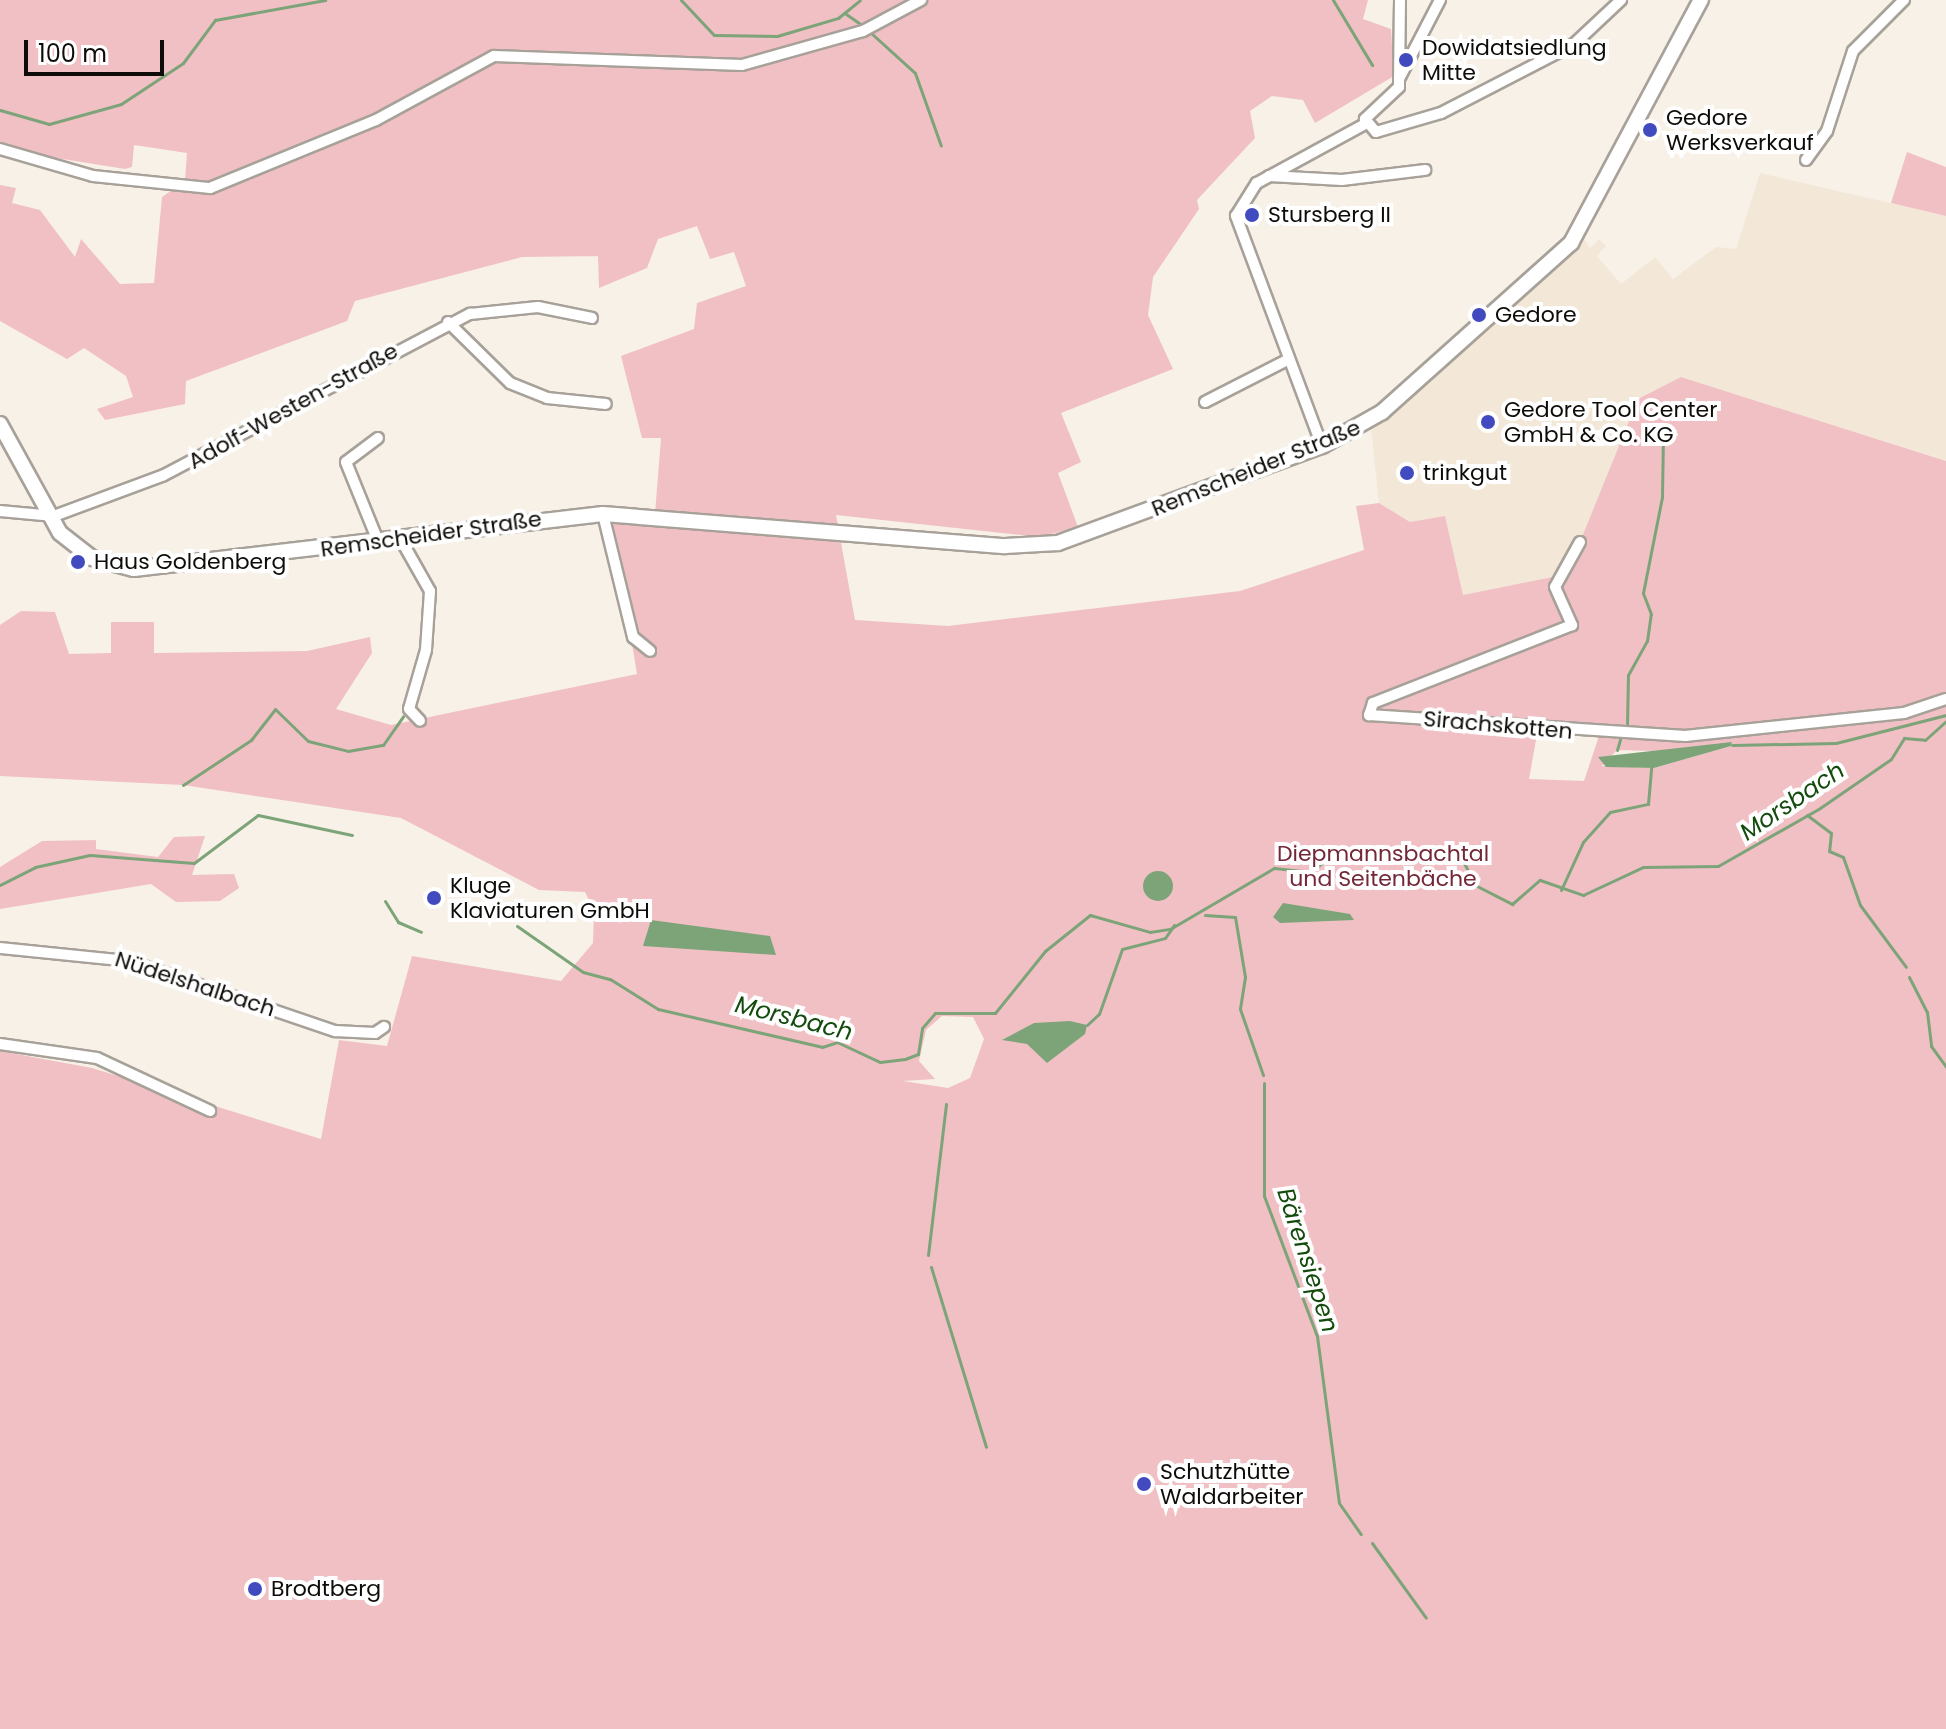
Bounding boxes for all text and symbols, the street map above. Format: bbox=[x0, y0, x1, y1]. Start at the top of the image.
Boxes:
scale bar bbox=[28, 24, 168, 74]
place label: Dowidatsiedlung Mitte bbox=[1422, 34, 1607, 86]
text: 100 m bbox=[38, 37, 107, 70]
marker: Dowidatsiedlung Mitte bbox=[1397, 51, 1415, 69]
place label: Gedore Werksverkauf bbox=[1666, 104, 1814, 156]
marker: Gedore Werksverkauf bbox=[1641, 121, 1659, 139]
place label: Stursberg II bbox=[1268, 202, 1391, 228]
marker: Stursberg II bbox=[1243, 206, 1261, 224]
place label: Gedore bbox=[1495, 302, 1577, 328]
marker: Gedore bbox=[1470, 306, 1488, 324]
street label: Adolf-Westen-Straße bbox=[184, 337, 402, 475]
place label: Gedore Tool Center GmbH & Co. KG bbox=[1504, 396, 1717, 448]
marker: Gedore Tool Center GmbH & Co. KG bbox=[1479, 413, 1497, 431]
street label: Remscheider Straße bbox=[1148, 414, 1364, 522]
place label: trinkgut bbox=[1423, 460, 1507, 486]
marker: trinkgut bbox=[1398, 464, 1416, 482]
street label: Remscheider Straße bbox=[319, 505, 543, 563]
place label: Haus Goldenberg bbox=[94, 549, 286, 575]
marker: Haus Goldenberg bbox=[69, 553, 87, 571]
street label: Sirachskotten bbox=[1422, 705, 1574, 745]
water label: Morsbach bbox=[1734, 756, 1850, 846]
park label: Diepmannsbachtal und Seitenbäche bbox=[1277, 840, 1489, 892]
place label: Kluge Klaviaturen GmbH bbox=[450, 872, 650, 924]
marker: Kluge Klaviaturen GmbH bbox=[425, 889, 443, 907]
street label: Nüdelshalbach bbox=[112, 946, 278, 1022]
water label: Morsbach bbox=[732, 990, 856, 1046]
water label: Bärensiepen bbox=[1271, 1184, 1345, 1336]
place label: Schutzhütte Waldarbeiter bbox=[1160, 1458, 1303, 1510]
marker: Schutzhütte Waldarbeiter bbox=[1135, 1475, 1153, 1493]
place label: Brodtberg bbox=[271, 1576, 381, 1602]
marker: Brodtberg bbox=[246, 1580, 264, 1598]

